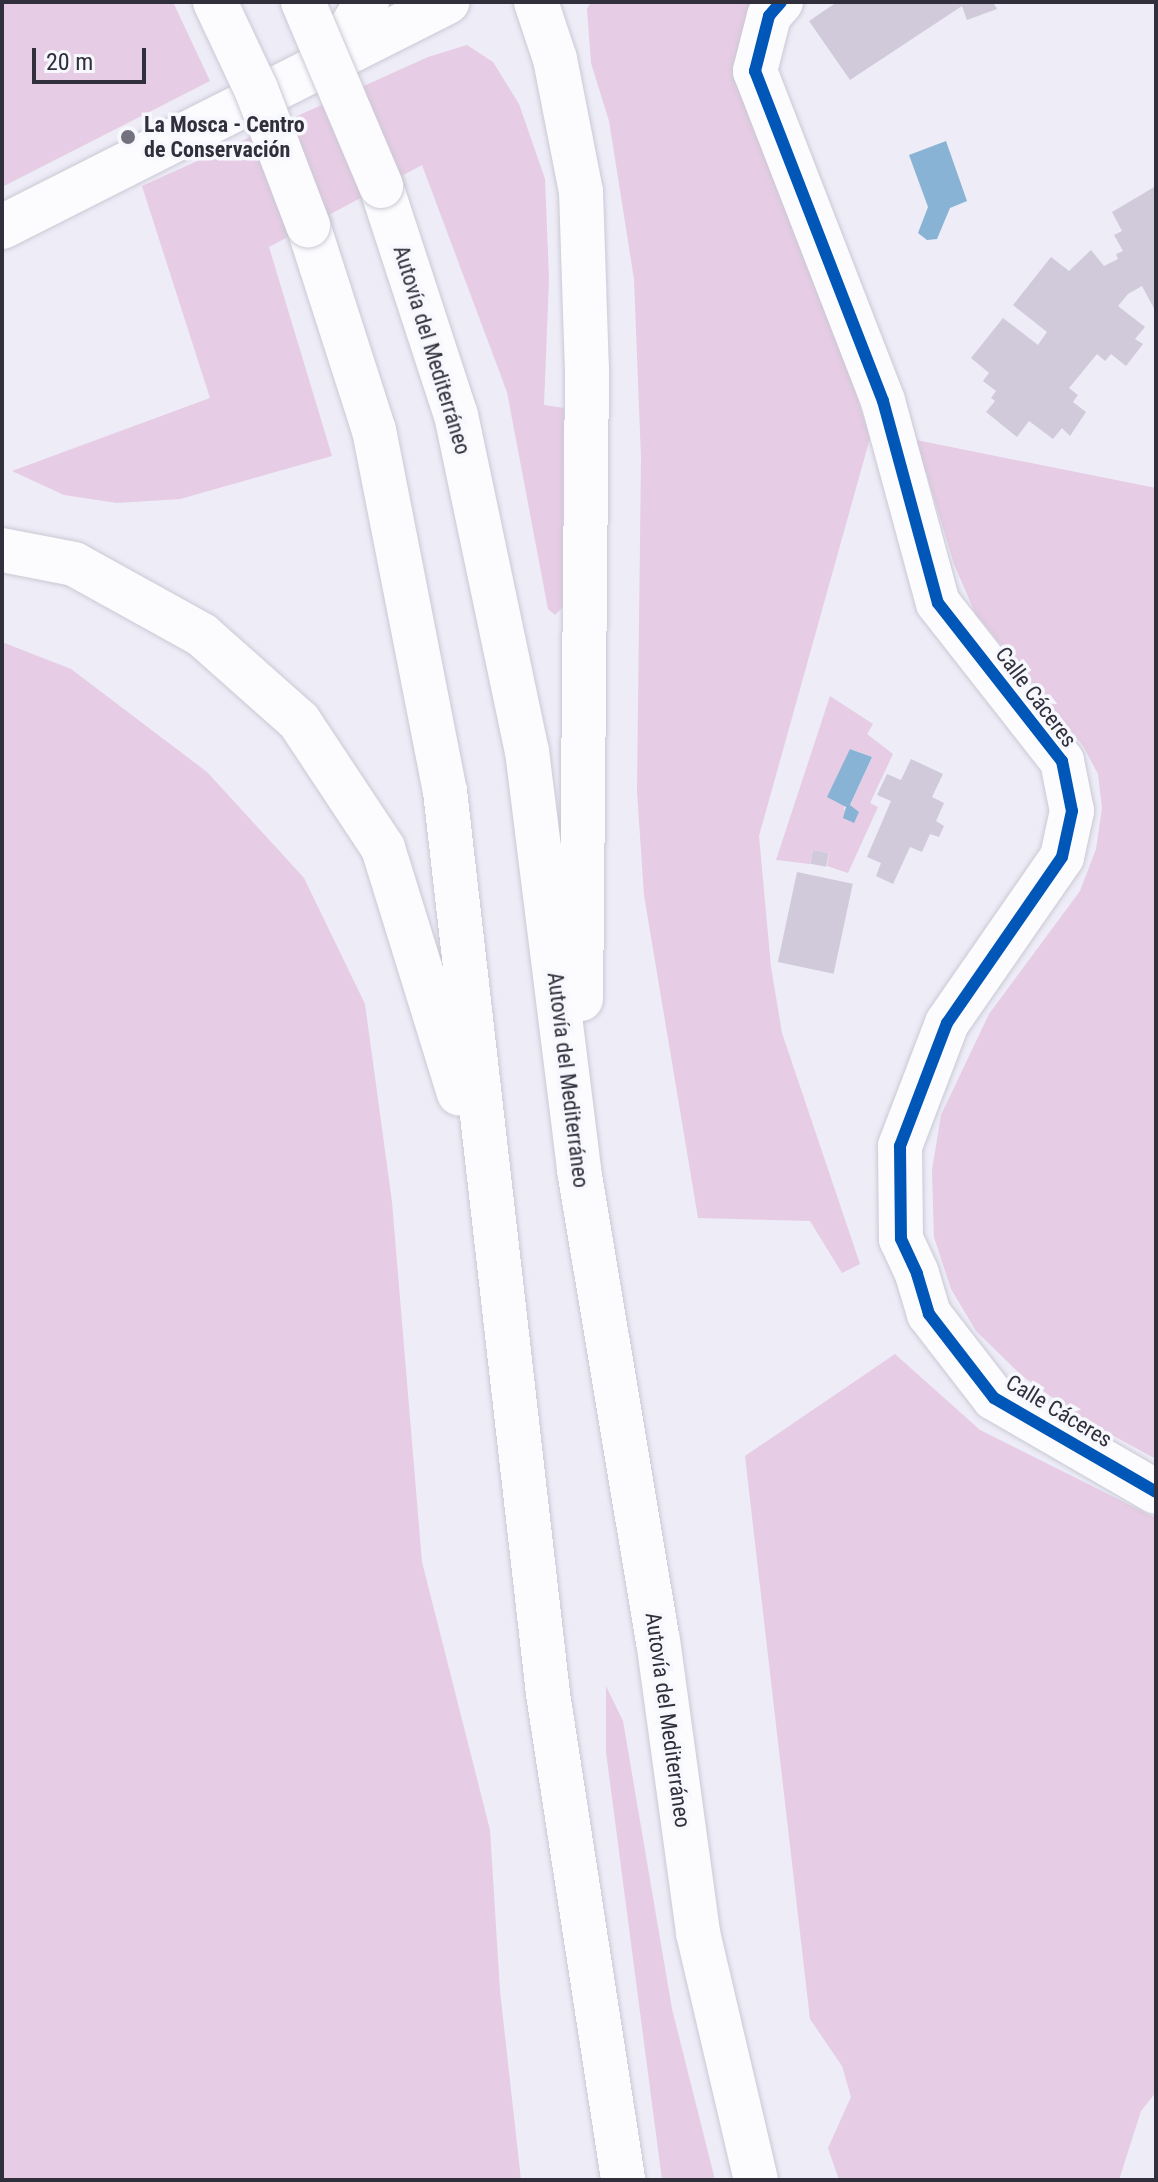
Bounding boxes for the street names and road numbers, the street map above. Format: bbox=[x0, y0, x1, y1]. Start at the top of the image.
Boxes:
street label: Autovía del Mediterráneo bbox=[388, 242, 476, 458]
street label: Calle Cáceres bbox=[990, 642, 1082, 752]
street label: Autovía del Mediterráneo bbox=[542, 971, 594, 1189]
street label: Calle Cáceres bbox=[1001, 1369, 1117, 1453]
street label: Autovía del Mediterráneo bbox=[640, 1611, 696, 1829]

